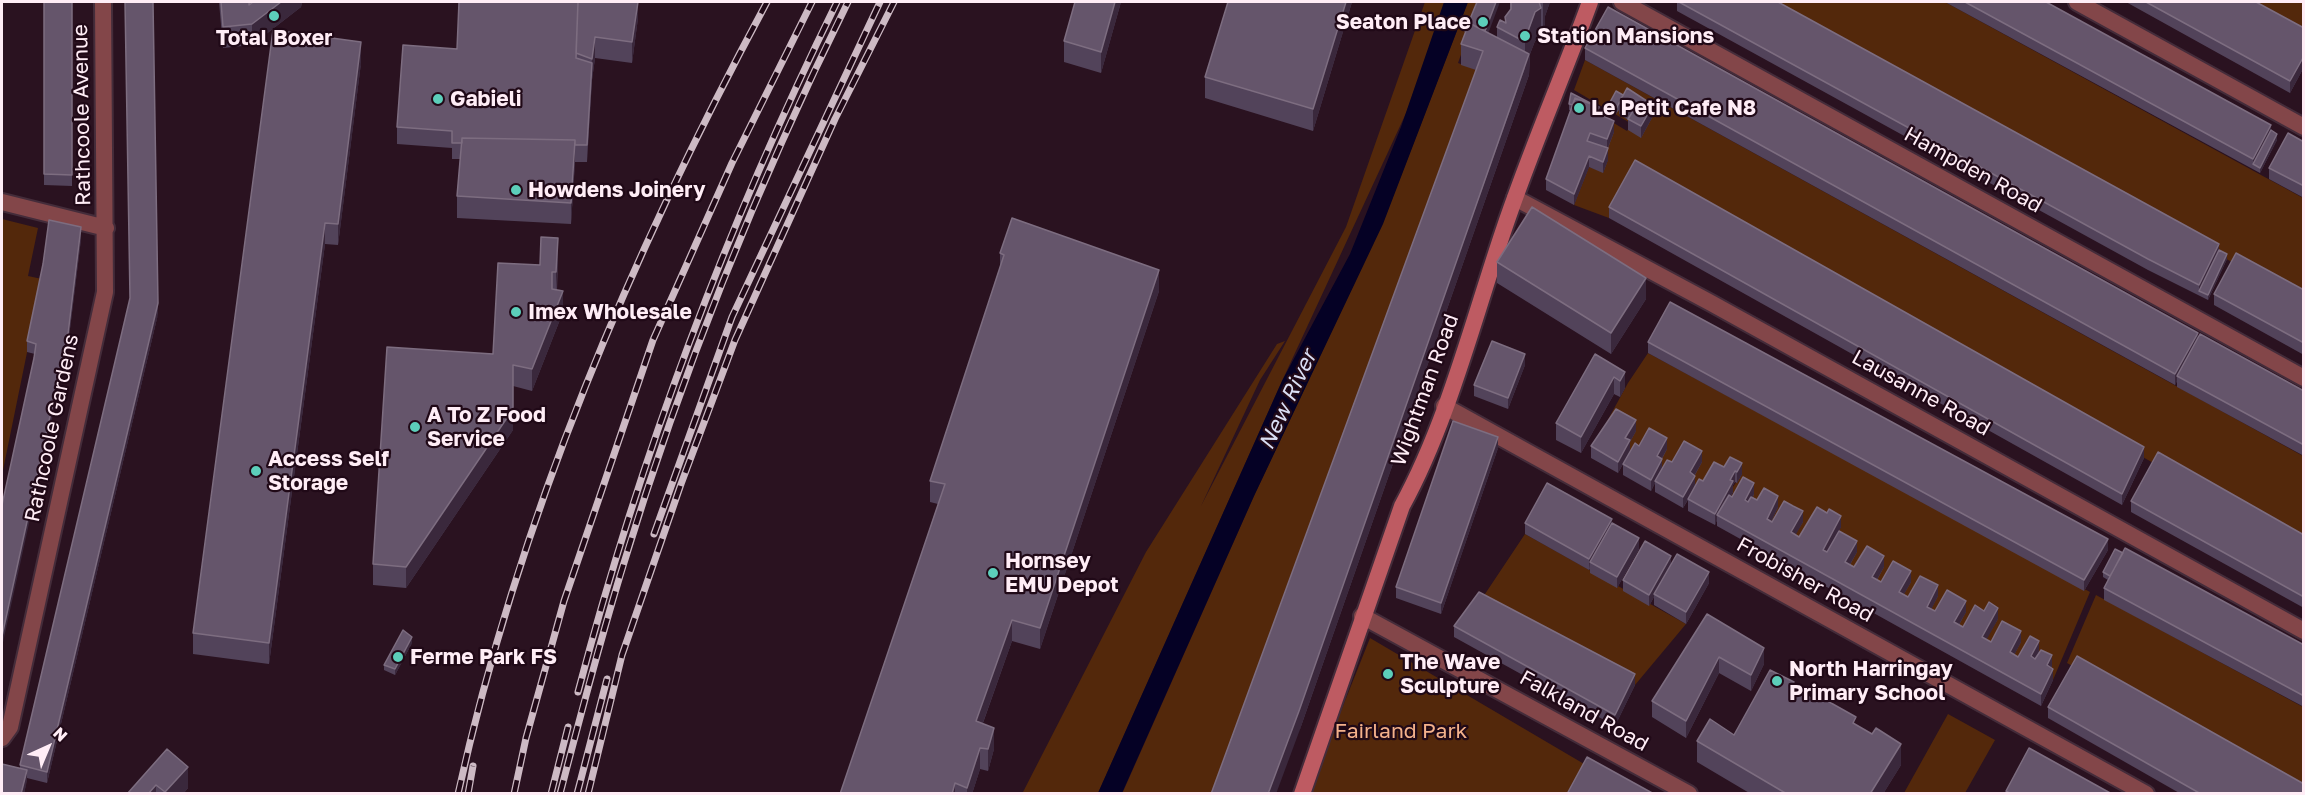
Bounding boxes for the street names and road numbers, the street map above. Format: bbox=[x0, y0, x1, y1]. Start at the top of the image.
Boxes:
street label: Rathcoole Avenue bbox=[68, 24, 96, 206]
street label: Hampden Road bbox=[1900, 122, 2046, 218]
street label: Wightman Road bbox=[1386, 311, 1464, 469]
street label: Rathcoole Gardens bbox=[20, 332, 84, 524]
street label: Lausanne Road bbox=[1847, 345, 1995, 441]
street label: Frobisher Road bbox=[1732, 532, 1878, 628]
street label: Falkland Road bbox=[1515, 665, 1653, 757]

